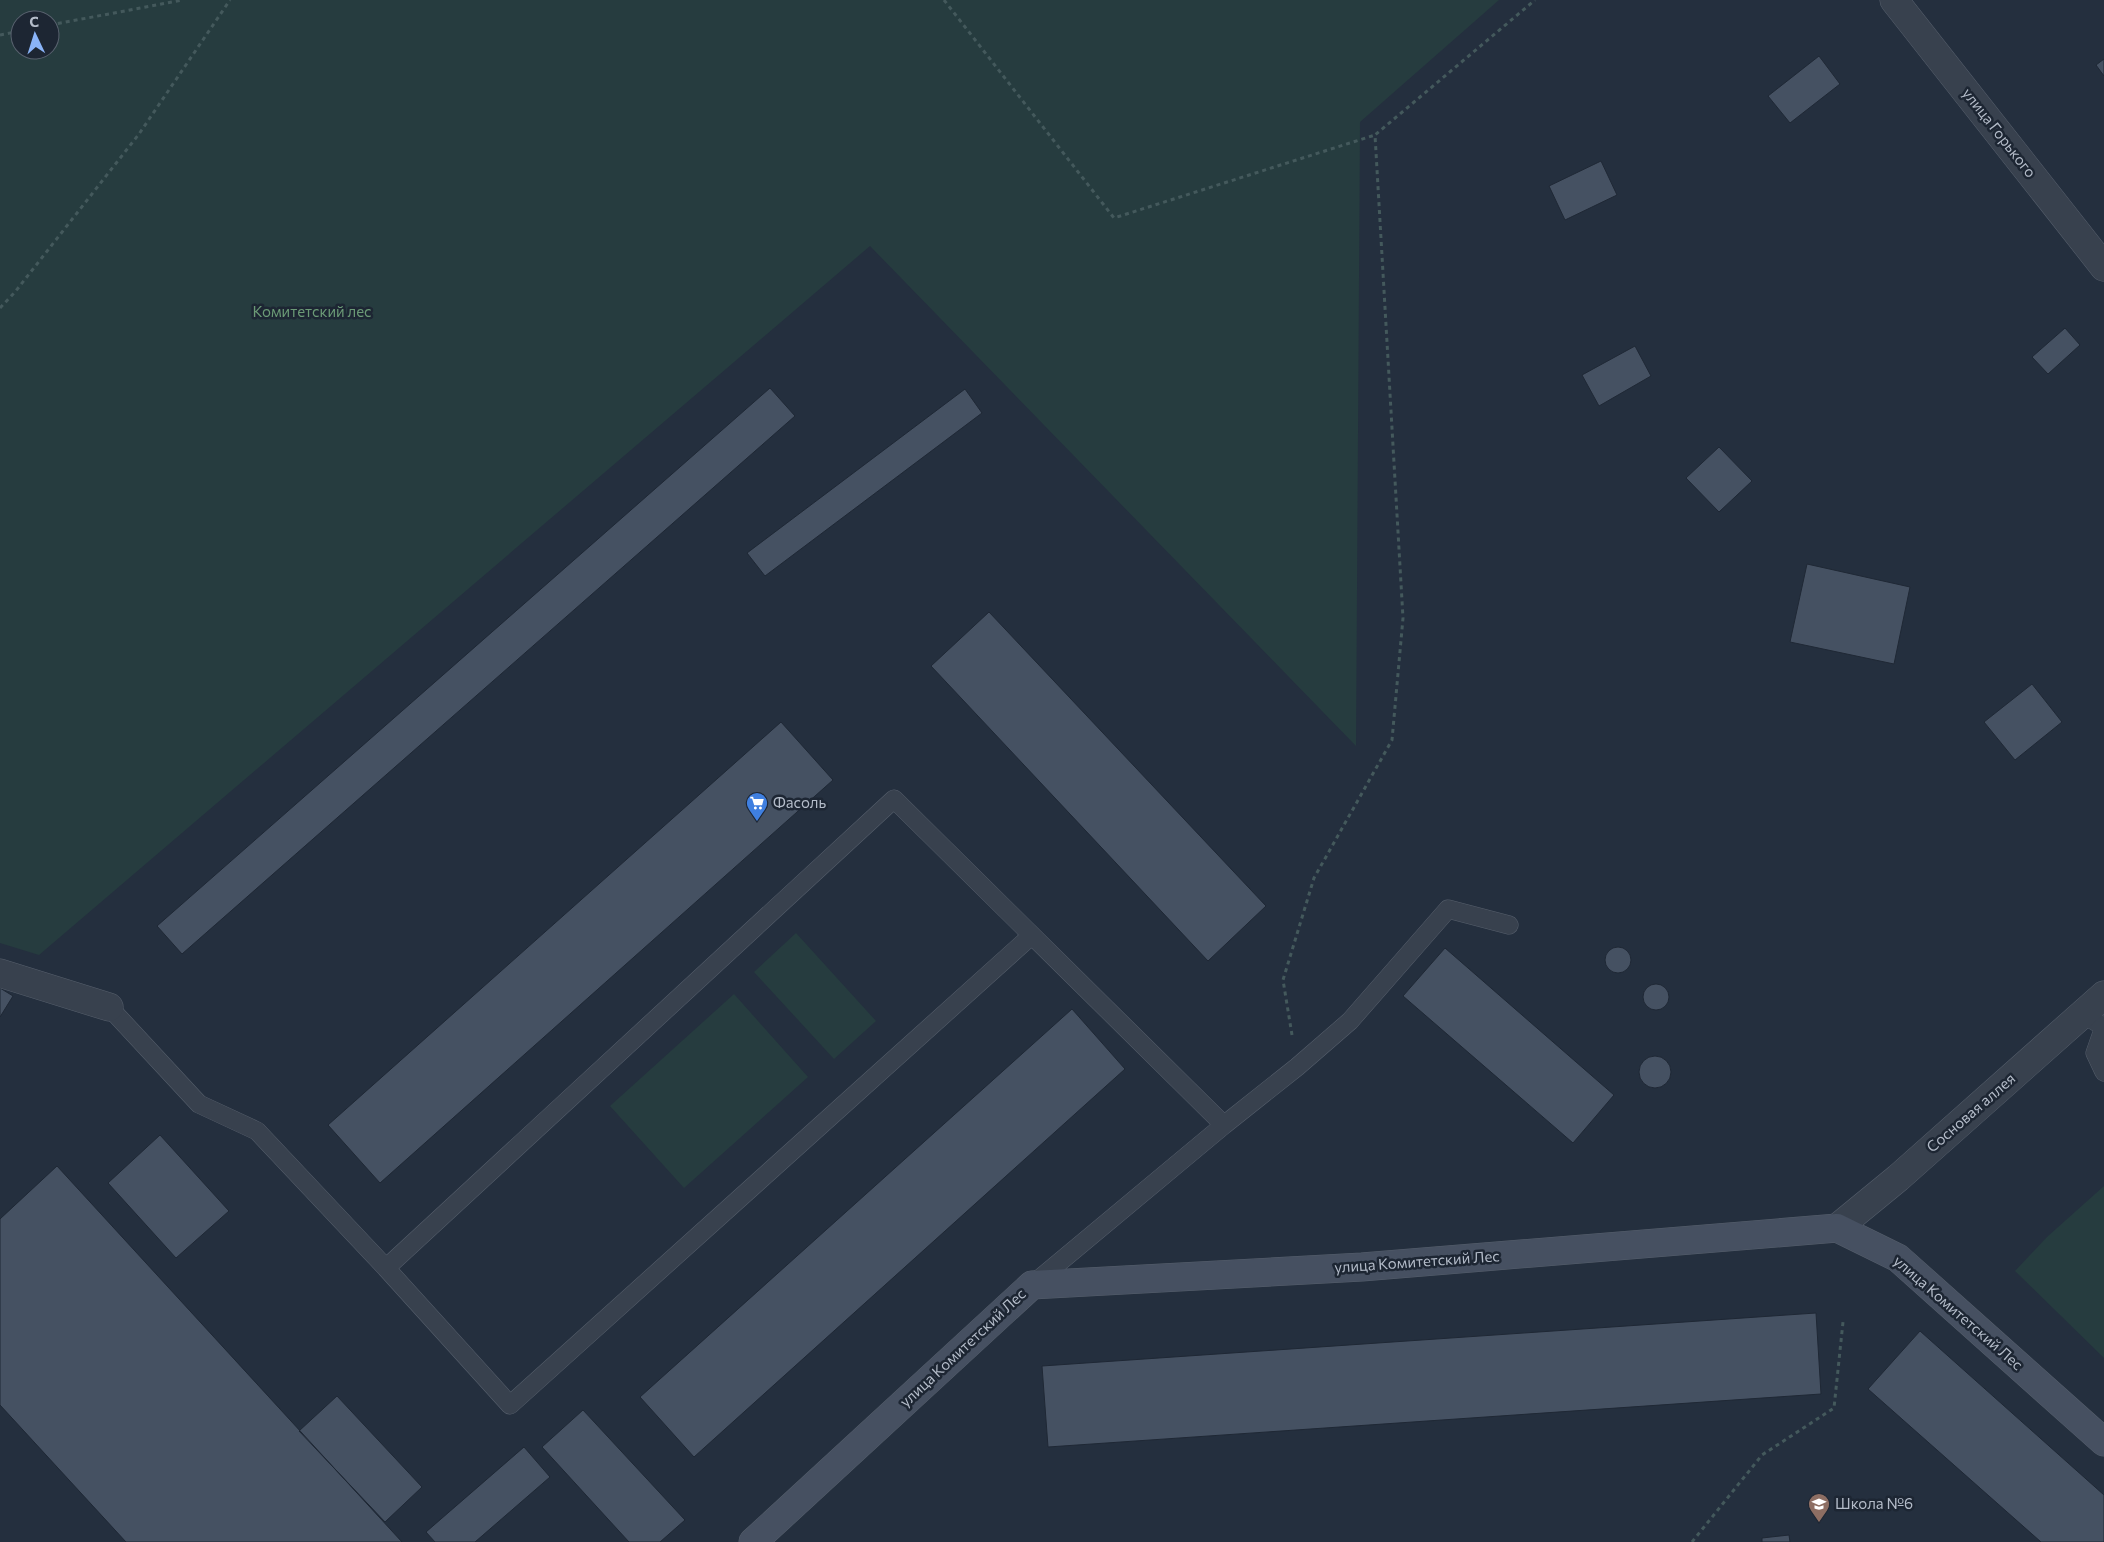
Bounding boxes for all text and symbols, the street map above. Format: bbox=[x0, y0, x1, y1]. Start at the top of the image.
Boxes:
north arrow bbox=[10, 10, 60, 60]
text: С bbox=[29, 13, 39, 30]
street label: улица Горького bbox=[1959, 84, 2040, 181]
park label: Комитетский лес bbox=[252, 302, 372, 320]
supermarket icon: Фасоль bbox=[745, 791, 769, 822]
place label: Фасоль bbox=[773, 793, 827, 811]
street label: Сосновая аллея bbox=[1922, 1069, 2018, 1156]
street label: улица Комитетский Лес bbox=[1334, 1246, 1500, 1276]
street label: улица Комитетский Лес bbox=[1890, 1251, 2027, 1373]
street label: улица Комитетский Лес bbox=[896, 1284, 1029, 1410]
school or university icon: Школа №6 bbox=[1807, 1492, 1831, 1523]
place label: Школа №6 bbox=[1835, 1494, 1913, 1512]

